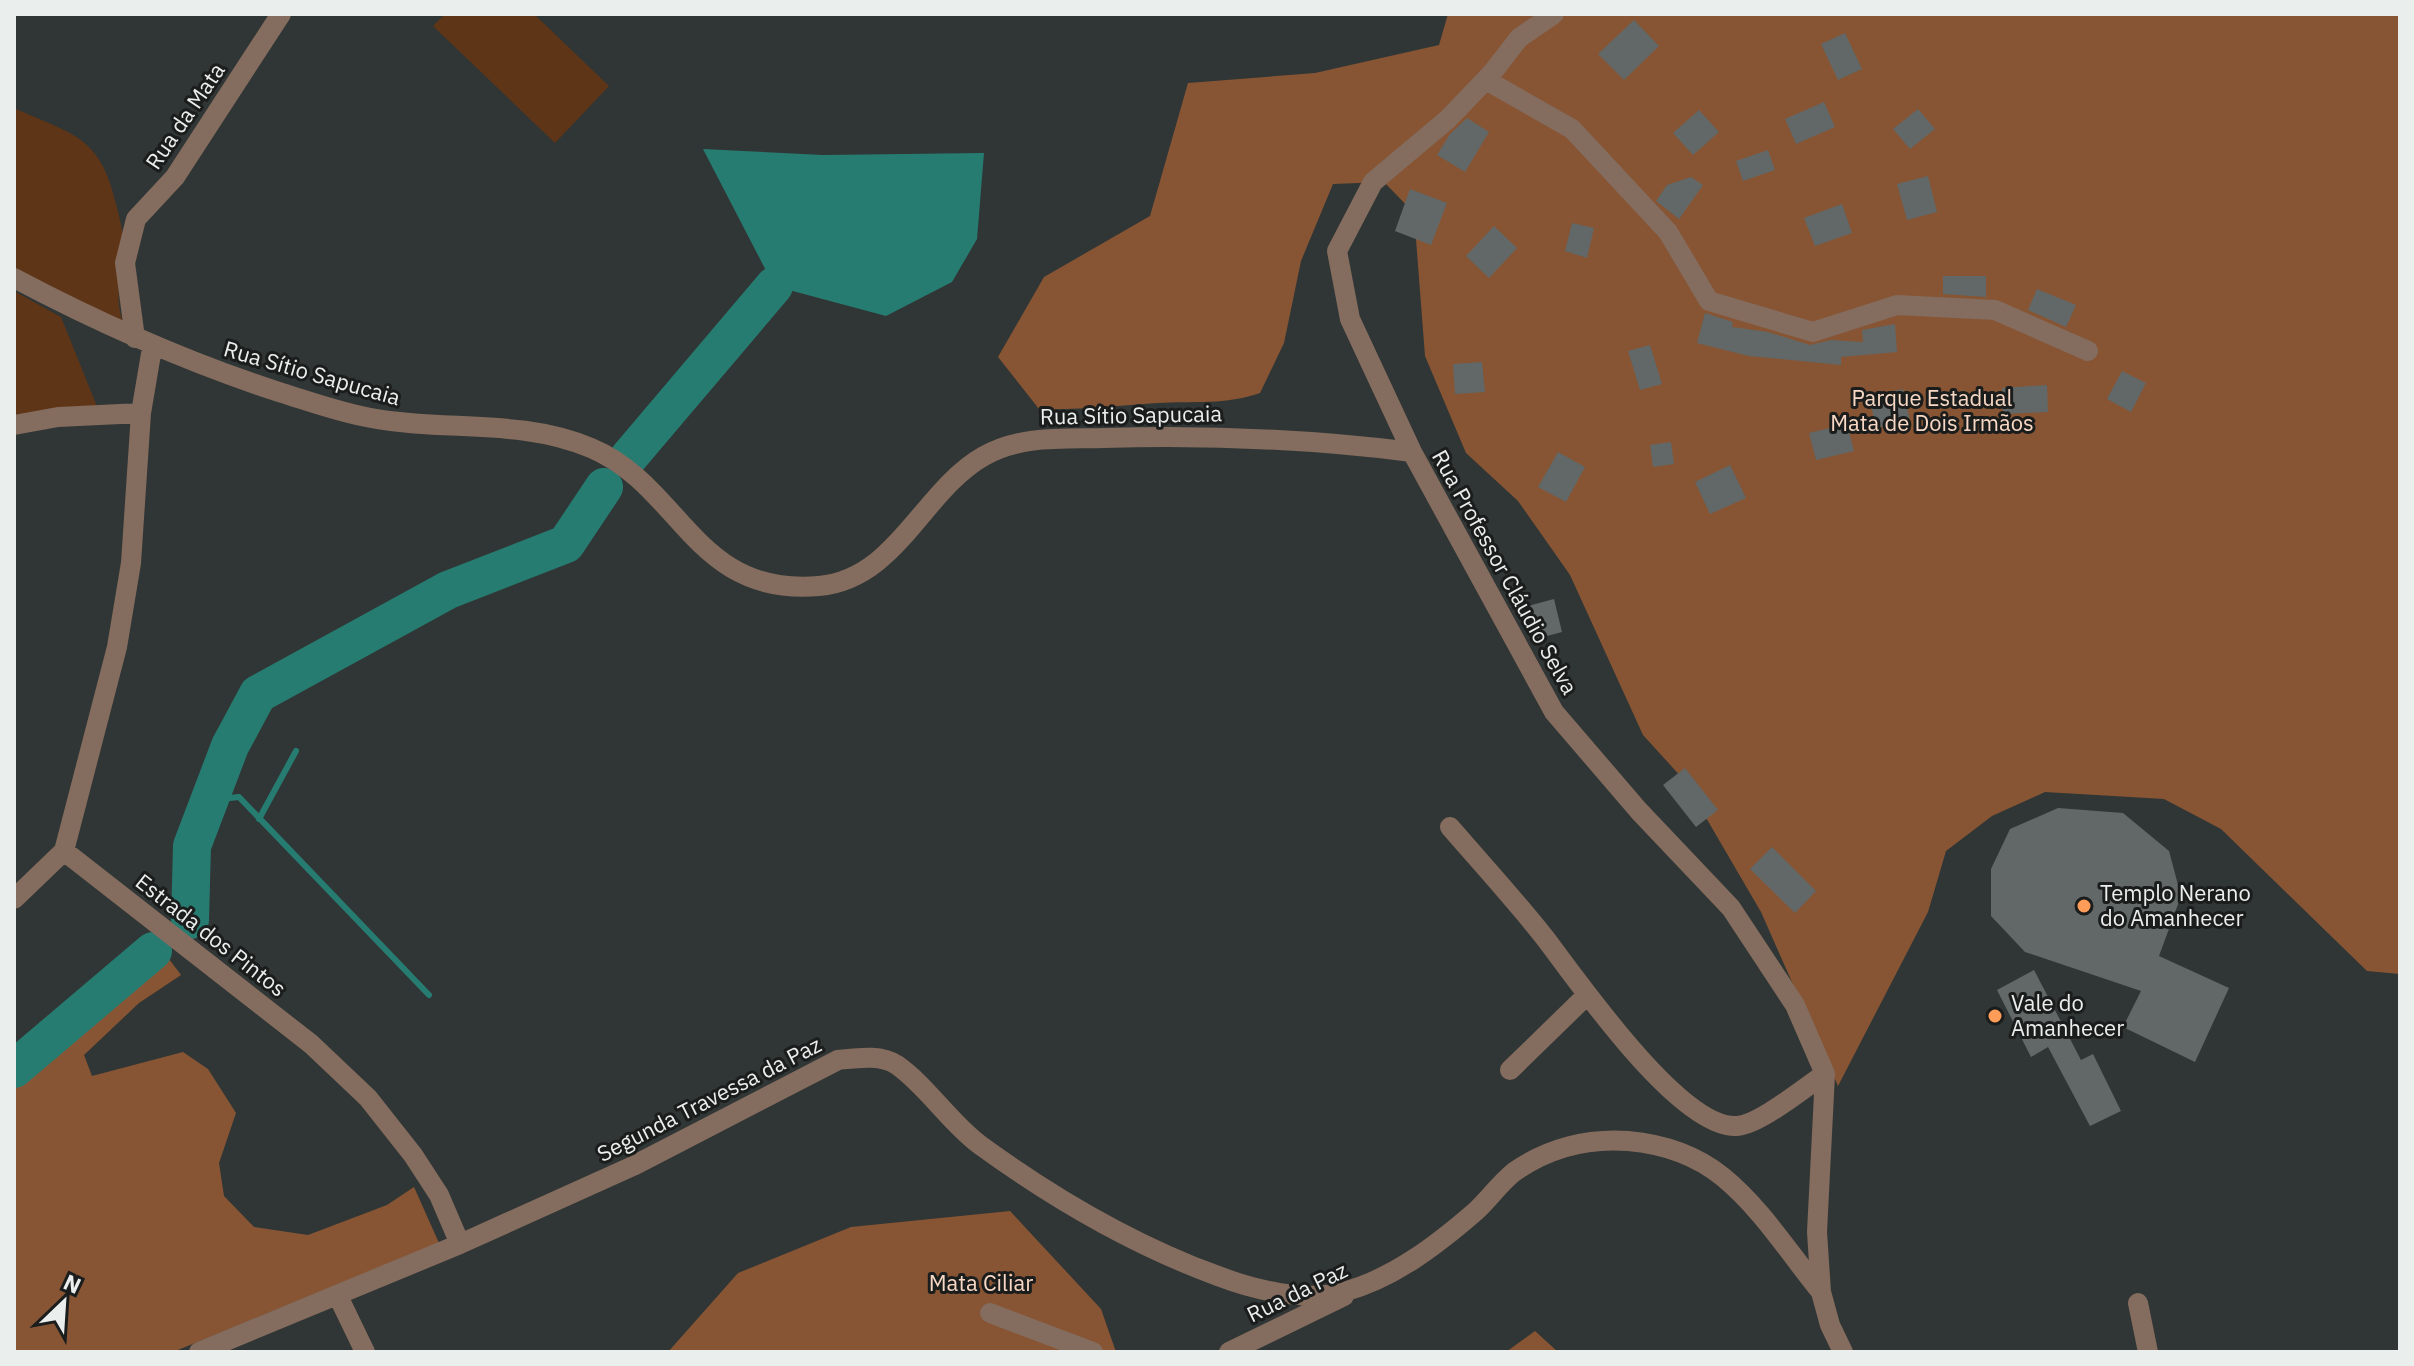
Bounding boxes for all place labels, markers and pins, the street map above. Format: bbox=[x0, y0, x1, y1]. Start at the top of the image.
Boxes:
place label: Templo Nerano do Amanhecer bbox=[2100, 878, 2251, 932]
marker: Templo Nerano do Amanhecer bbox=[2075, 897, 2093, 915]
place label: Vale do Amanhecer bbox=[2011, 988, 2124, 1042]
marker: Vale do Amanhecer bbox=[1986, 1007, 2004, 1025]

